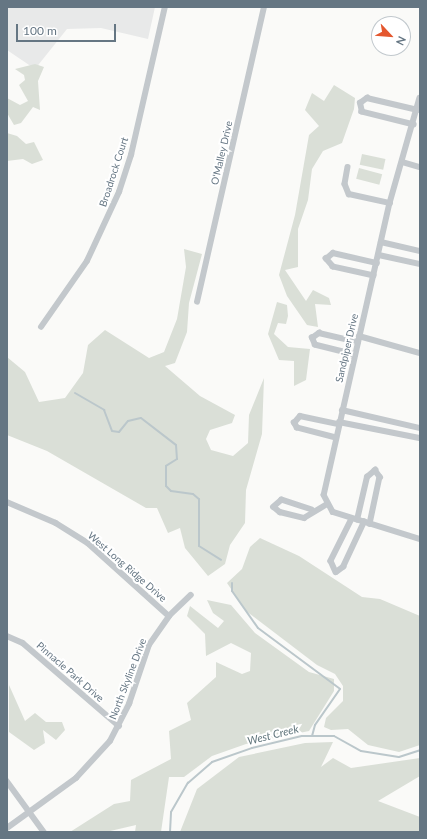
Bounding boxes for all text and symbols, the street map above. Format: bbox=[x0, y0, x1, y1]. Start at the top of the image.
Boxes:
scale bar bbox=[18, 16, 118, 42]
north arrow bbox=[371, 16, 411, 56]
text: 100 m bbox=[23, 23, 57, 38]
text: N bbox=[394, 34, 409, 48]
street label: O'Malley Drive bbox=[209, 120, 235, 186]
street label: Broadrock Court bbox=[97, 136, 131, 208]
street label: Sandpiper Drive bbox=[333, 312, 361, 384]
street label: West Long Ridge Drive bbox=[85, 530, 169, 604]
street label: North Skyline Drive bbox=[107, 637, 149, 721]
street label: Pinnacle Park Drive bbox=[34, 639, 106, 705]
water label: West Creek bbox=[246, 722, 300, 748]

